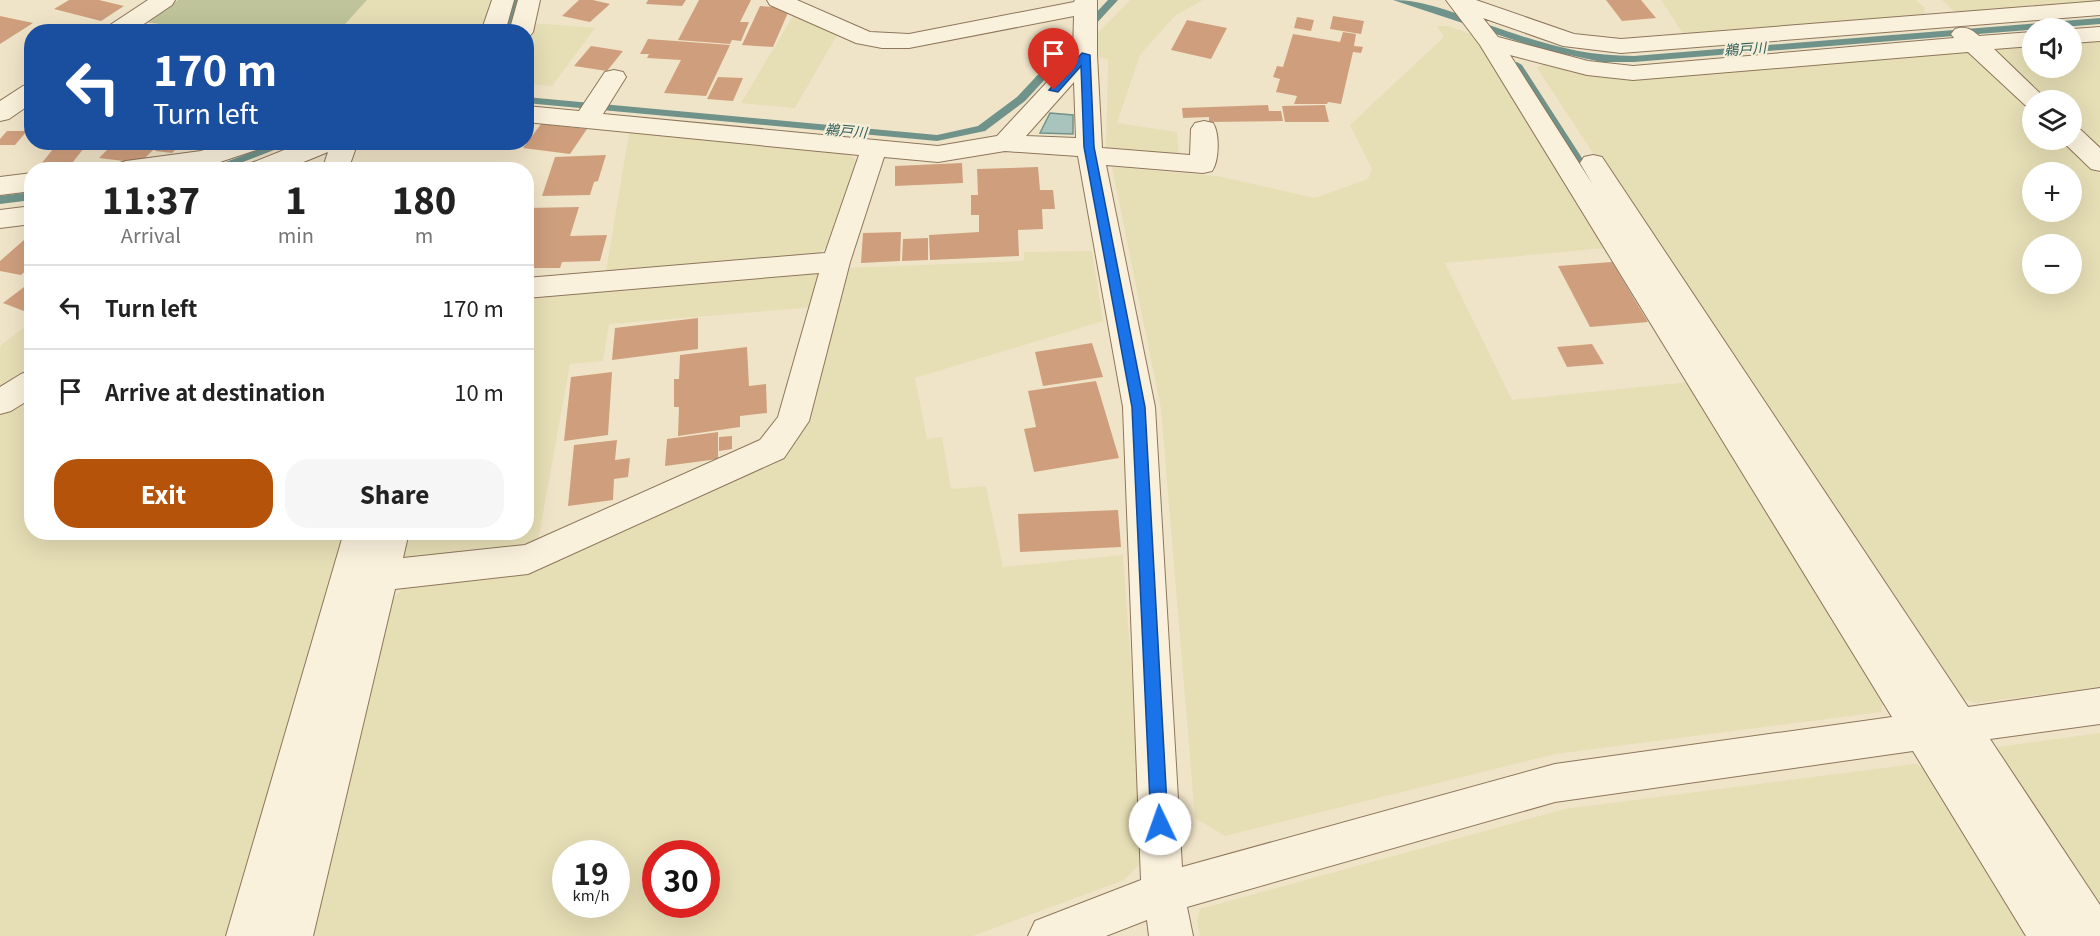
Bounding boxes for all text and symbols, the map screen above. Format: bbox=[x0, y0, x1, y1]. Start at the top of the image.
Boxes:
map controls bbox=[2022, 18, 2082, 294]
button: sound bbox=[2022, 18, 2082, 78]
pin bbox=[1028, 28, 1079, 90]
water label: 鵜戸川 bbox=[1723, 36, 1769, 59]
text: 170 m bbox=[153, 37, 277, 98]
icon: arrive bbox=[1037, 37, 1070, 70]
icon: left bbox=[54, 48, 132, 126]
button: layers bbox=[2022, 90, 2082, 150]
text: Turn left bbox=[153, 93, 259, 132]
water label: 鵜戸川 bbox=[824, 118, 870, 142]
button: + bbox=[2022, 162, 2082, 222]
text: 11:37 bbox=[102, 172, 200, 224]
text: 1 bbox=[285, 172, 307, 224]
text: 180 bbox=[392, 172, 456, 224]
text: Arrival bbox=[121, 220, 181, 249]
text: min bbox=[278, 220, 314, 249]
text: m bbox=[415, 220, 433, 249]
button: − bbox=[2022, 234, 2082, 294]
icon: left bbox=[54, 291, 87, 324]
text: Turn left bbox=[105, 291, 197, 323]
text: 170 m bbox=[442, 291, 504, 323]
icon: arrive bbox=[54, 375, 87, 408]
text: Arrive at destination bbox=[105, 375, 325, 407]
text: 10 m bbox=[454, 375, 504, 407]
button: Exit bbox=[54, 459, 273, 528]
button: Share bbox=[285, 459, 504, 528]
position arrow bbox=[1128, 792, 1192, 856]
speed limit sign: 30 bbox=[642, 840, 720, 918]
text: 19 bbox=[573, 850, 609, 894]
text: km/h bbox=[572, 884, 610, 905]

